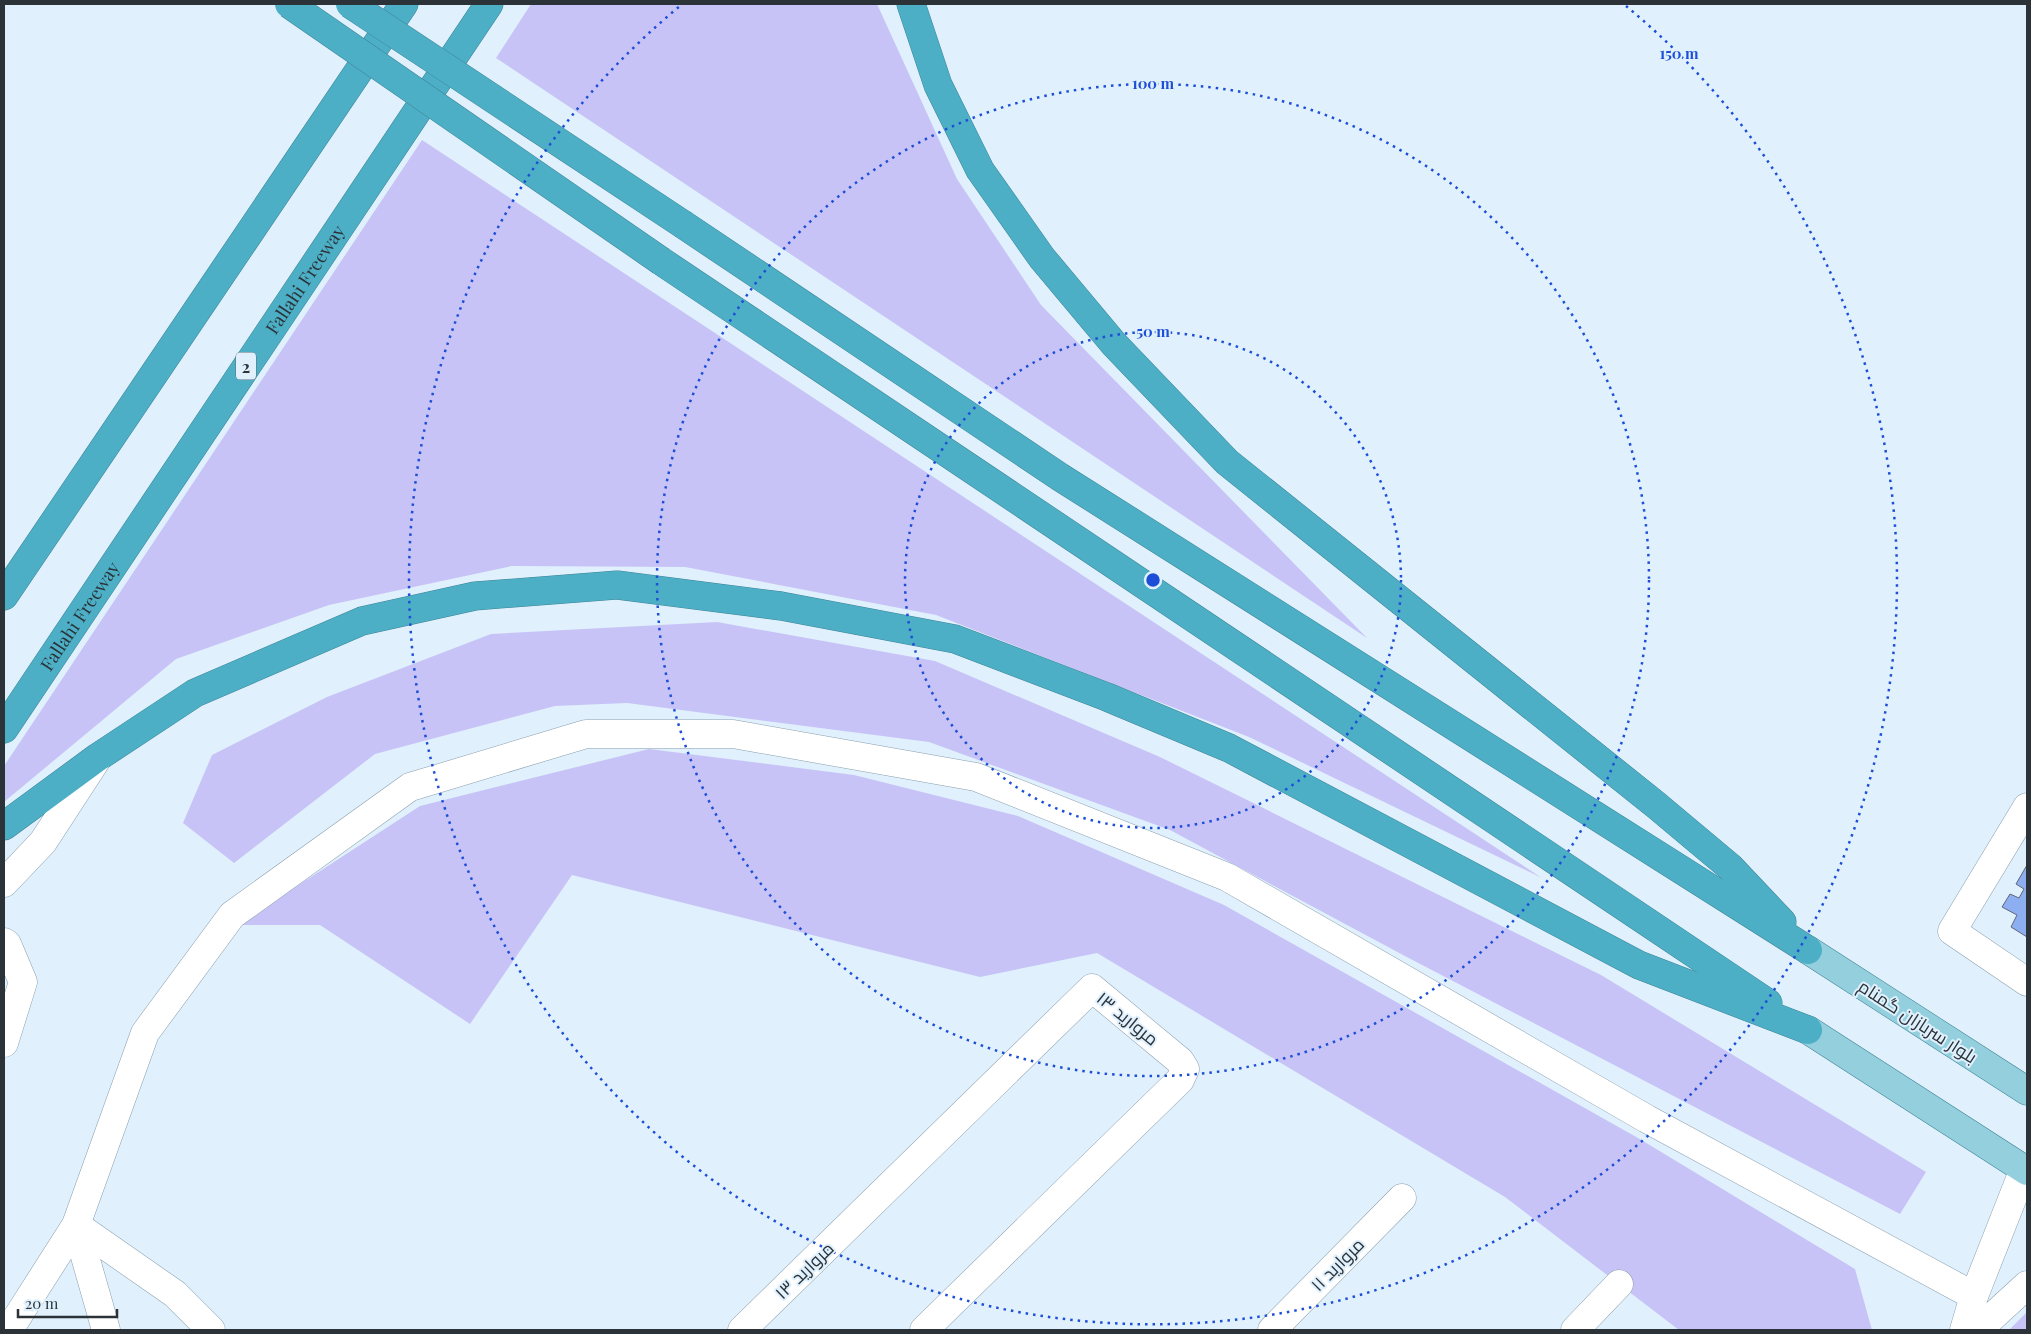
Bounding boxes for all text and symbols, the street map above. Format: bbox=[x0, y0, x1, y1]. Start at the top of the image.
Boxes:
text: 150 m bbox=[1659, 43, 1699, 63]
text: 100 m bbox=[1132, 73, 1175, 93]
street label: Fallahi Freeway bbox=[260, 220, 350, 339]
text: 50 m bbox=[1136, 321, 1170, 341]
road number: 2 bbox=[236, 352, 256, 380]
street label: Fallahi Freeway bbox=[35, 557, 125, 675]
centre of rings bbox=[1144, 571, 1162, 589]
street label: بلوار سربازان گمنام bbox=[1853, 974, 1982, 1069]
street label: مروارید ۱۳ bbox=[1092, 986, 1164, 1050]
street label: مروارید ۱۱ bbox=[1305, 1232, 1369, 1296]
street label: مروارید ۱۳ bbox=[769, 1236, 839, 1304]
scale bar bbox=[18, 1286, 116, 1318]
text: 20 m bbox=[25, 1293, 59, 1313]

